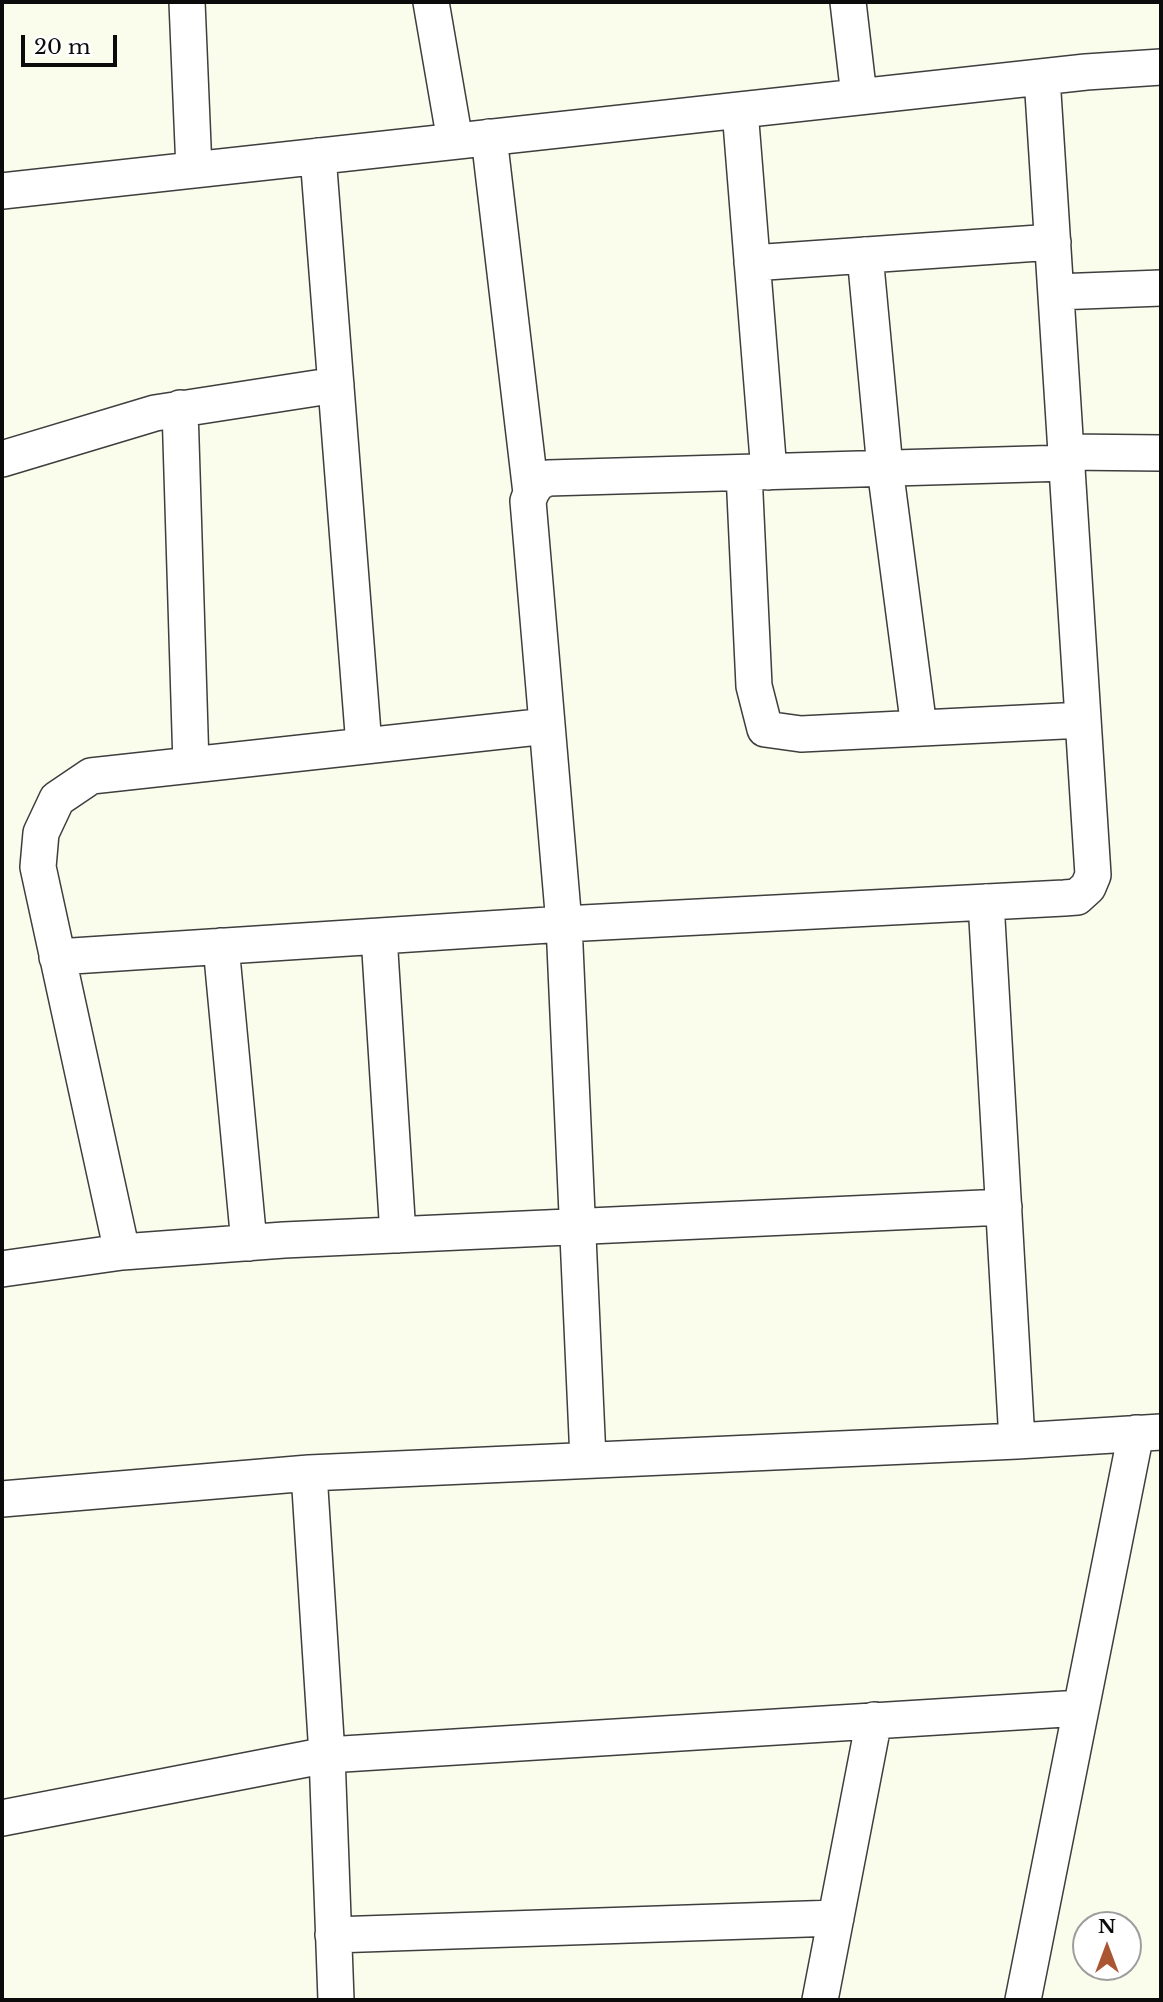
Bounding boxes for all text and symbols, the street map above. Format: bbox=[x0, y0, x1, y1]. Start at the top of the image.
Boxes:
scale bar bbox=[24, 21, 121, 65]
text: 20 m bbox=[34, 34, 91, 60]
north arrow bbox=[1072, 1911, 1142, 1981]
text: N bbox=[1098, 1915, 1116, 1938]

